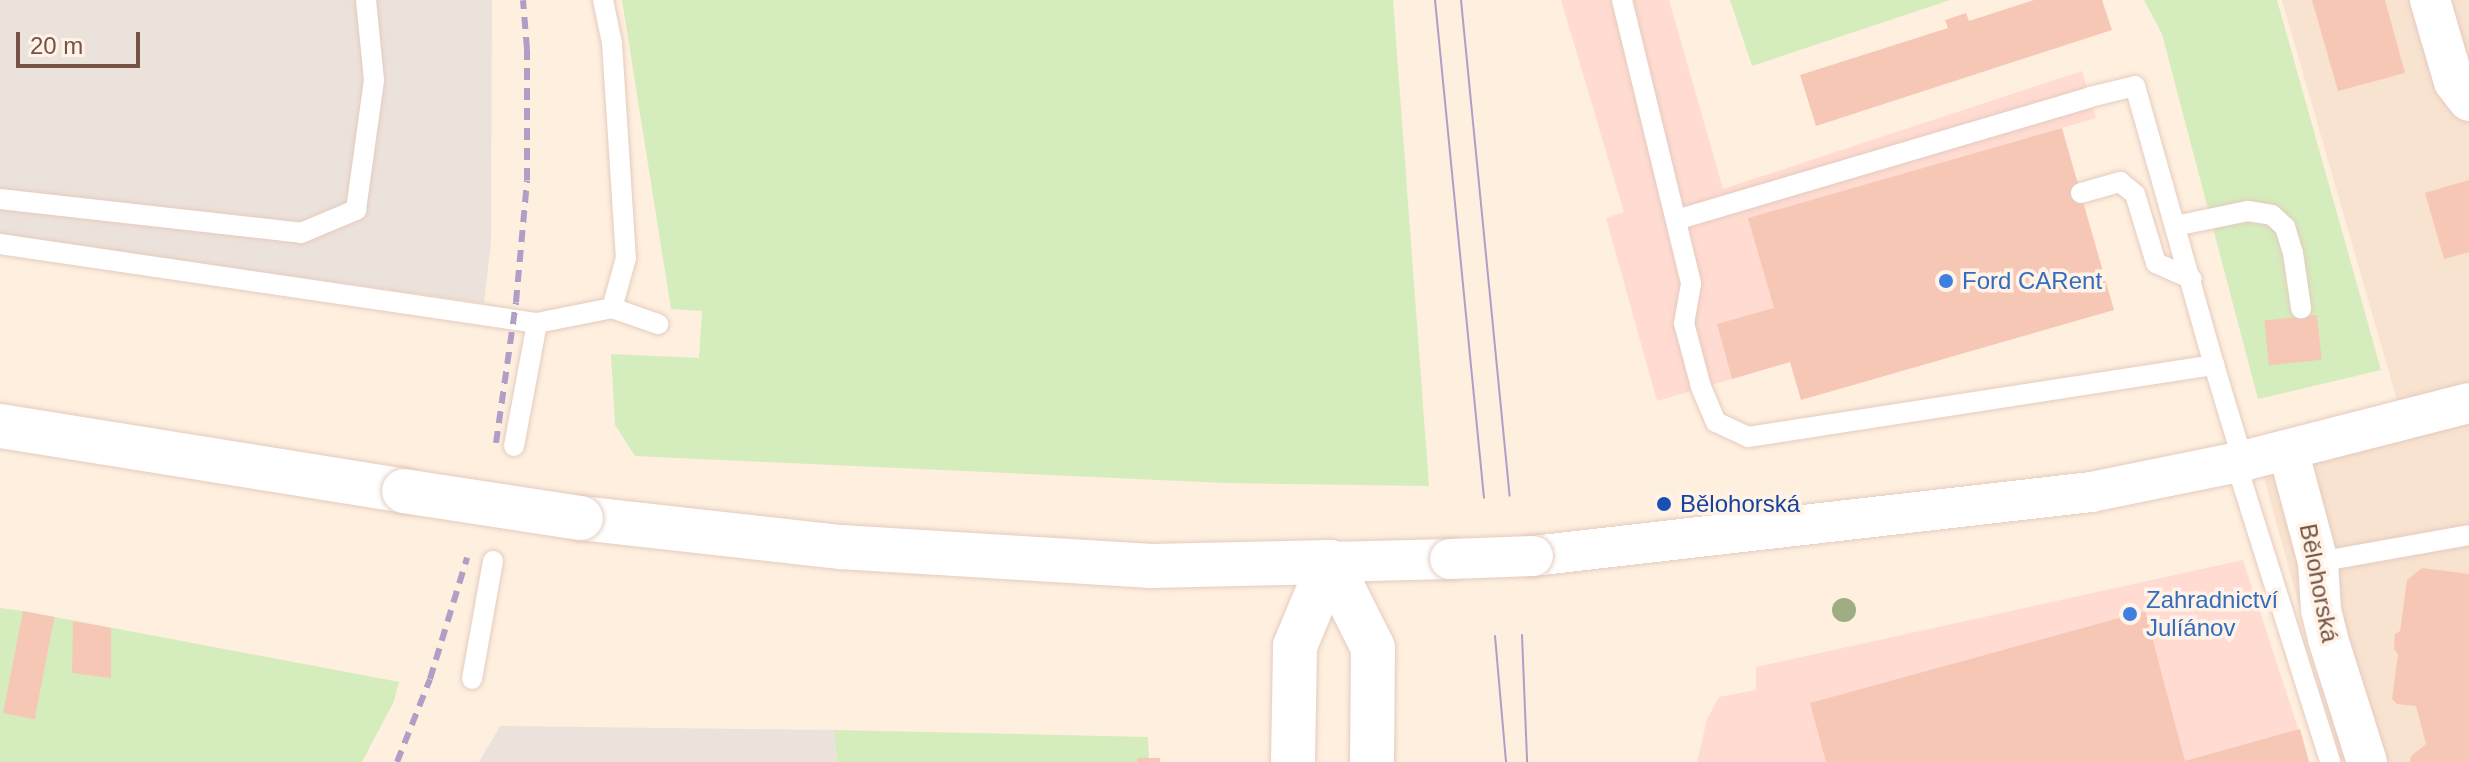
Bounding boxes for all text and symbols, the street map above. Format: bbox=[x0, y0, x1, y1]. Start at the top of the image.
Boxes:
scale bar bbox=[20, 16, 144, 66]
text: 20 m bbox=[30, 32, 83, 59]
place label: Ford CARent bbox=[1962, 267, 2102, 295]
marker: Ford CARent bbox=[1937, 272, 1955, 290]
place label: Bělohorská bbox=[1680, 490, 1800, 518]
marker: Bělohorská bbox=[1655, 495, 1673, 513]
street label: Bělohorská bbox=[2293, 521, 2345, 645]
place label: Zahradnictví Julíánov bbox=[2146, 586, 2278, 642]
marker: Zahradnictví Julíánov bbox=[2121, 605, 2139, 623]

